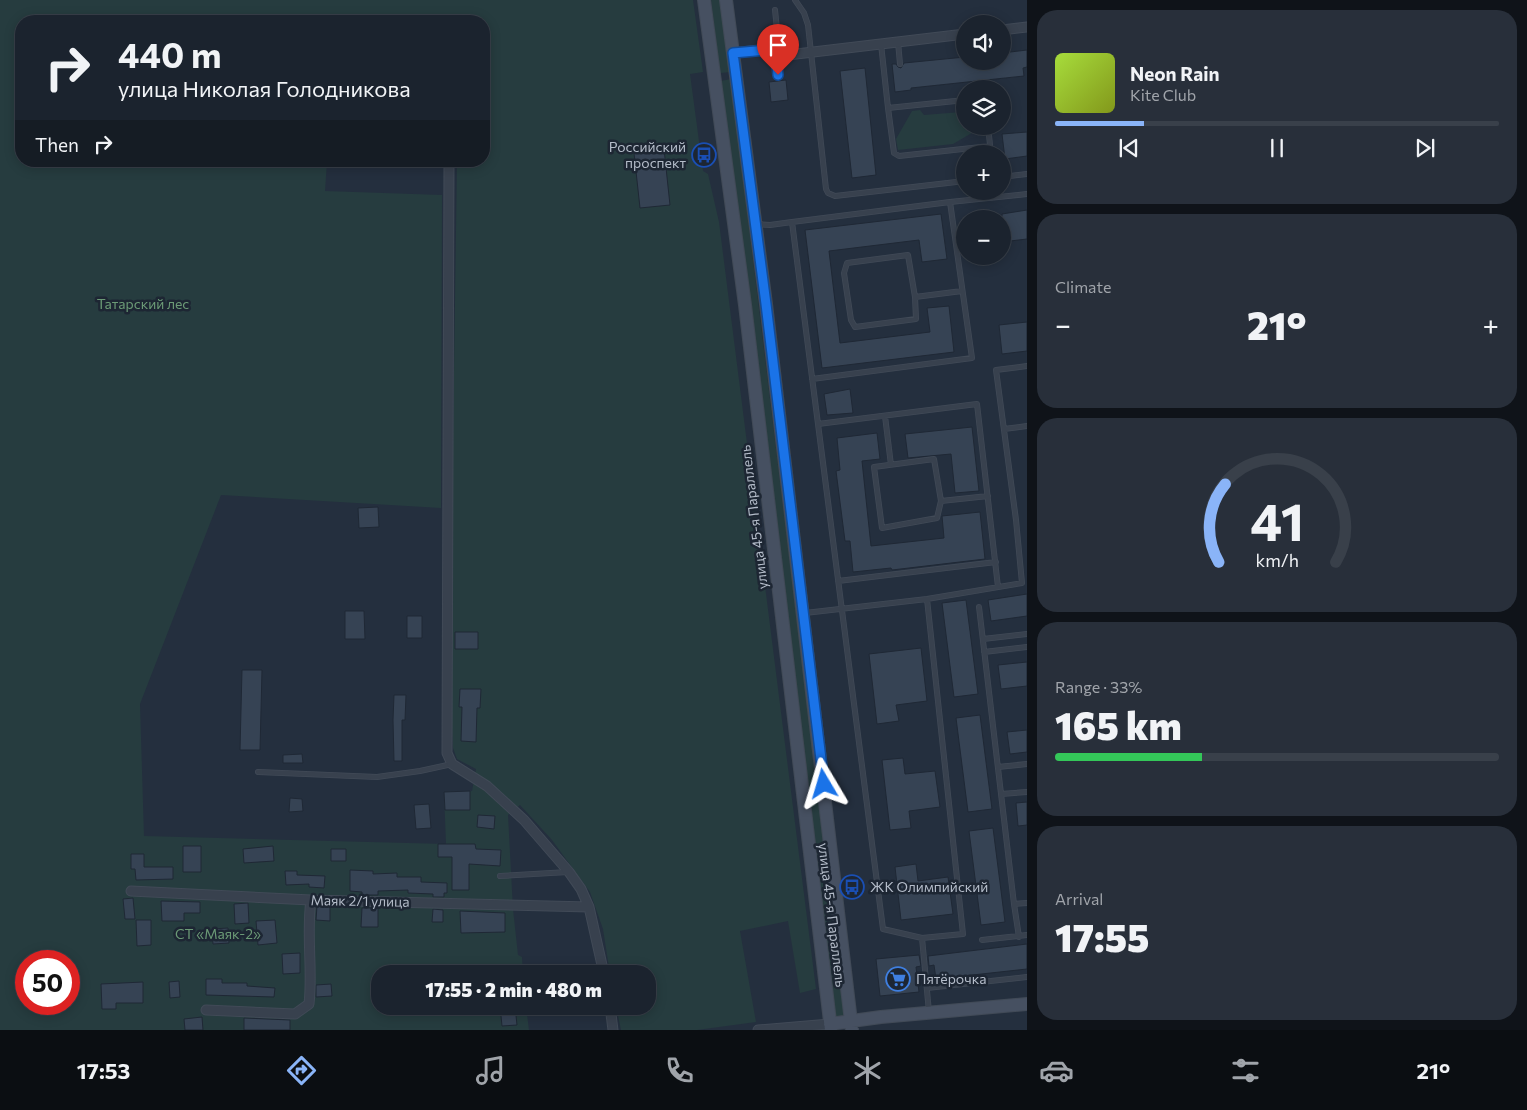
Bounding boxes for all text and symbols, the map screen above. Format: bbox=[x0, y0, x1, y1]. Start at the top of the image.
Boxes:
map controls bbox=[956, 15, 1011, 265]
button: sound bbox=[956, 15, 1011, 70]
pin bbox=[757, 24, 799, 75]
icon: arrive bbox=[764, 31, 792, 59]
text: 440 m bbox=[118, 32, 221, 75]
icon: right bbox=[35, 35, 100, 100]
text: Neon Rain bbox=[1130, 62, 1220, 85]
text: улица Николая Голодникова bbox=[118, 75, 411, 102]
button: layers bbox=[956, 80, 1011, 135]
text: Kite Club bbox=[1130, 85, 1196, 104]
icon: right bbox=[89, 130, 117, 158]
text: Then bbox=[35, 133, 79, 156]
icon: previous bbox=[1115, 134, 1143, 162]
icon: pause bbox=[1263, 134, 1291, 162]
icon: next bbox=[1411, 134, 1439, 162]
place label: Российский проспект bbox=[609, 138, 686, 171]
bus stop icon: Российский проспект bbox=[691, 142, 717, 168]
button: + bbox=[956, 145, 1011, 200]
button: − bbox=[956, 210, 1011, 265]
text: Climate bbox=[1055, 277, 1111, 296]
park label: Татарский лес bbox=[97, 295, 189, 312]
text: 21° bbox=[1247, 301, 1307, 348]
text: − bbox=[1055, 307, 1071, 341]
text: + bbox=[1483, 307, 1499, 341]
street label: улица 45-я Параллель bbox=[736, 444, 771, 590]
text: 41 bbox=[1250, 488, 1304, 552]
text: km/h bbox=[1255, 549, 1299, 571]
text: Range · 33% bbox=[1055, 677, 1142, 696]
text: 165 km bbox=[1055, 701, 1182, 748]
position arrow bbox=[797, 757, 849, 809]
street label: улица 45-я Параллель bbox=[815, 842, 850, 988]
bus stop icon: ЖК Олимпийский bbox=[839, 874, 865, 900]
place label: ЖК Олимпийский bbox=[870, 878, 988, 895]
text: Arrival bbox=[1055, 889, 1103, 908]
street label: Маяк 2/1 улица bbox=[310, 891, 410, 910]
text: 17:55 bbox=[1055, 913, 1149, 960]
park label: СТ «Маяк-2» bbox=[175, 925, 261, 942]
speed limit sign: 50 bbox=[15, 950, 80, 1015]
supermarket icon: Пятёрочка bbox=[885, 966, 911, 992]
place label: Пятёрочка bbox=[916, 970, 986, 987]
text: 17:55 · 2 min · 480 m bbox=[425, 978, 602, 1001]
icon: directions bbox=[284, 1053, 319, 1088]
icon: music bbox=[473, 1053, 508, 1088]
icon: phone bbox=[662, 1053, 697, 1088]
icon: climate bbox=[850, 1053, 885, 1088]
icon: car bbox=[1039, 1053, 1074, 1088]
icon: filters bbox=[1228, 1053, 1263, 1088]
text: 17:53 bbox=[77, 1057, 130, 1084]
text: 21° bbox=[1416, 1057, 1450, 1084]

